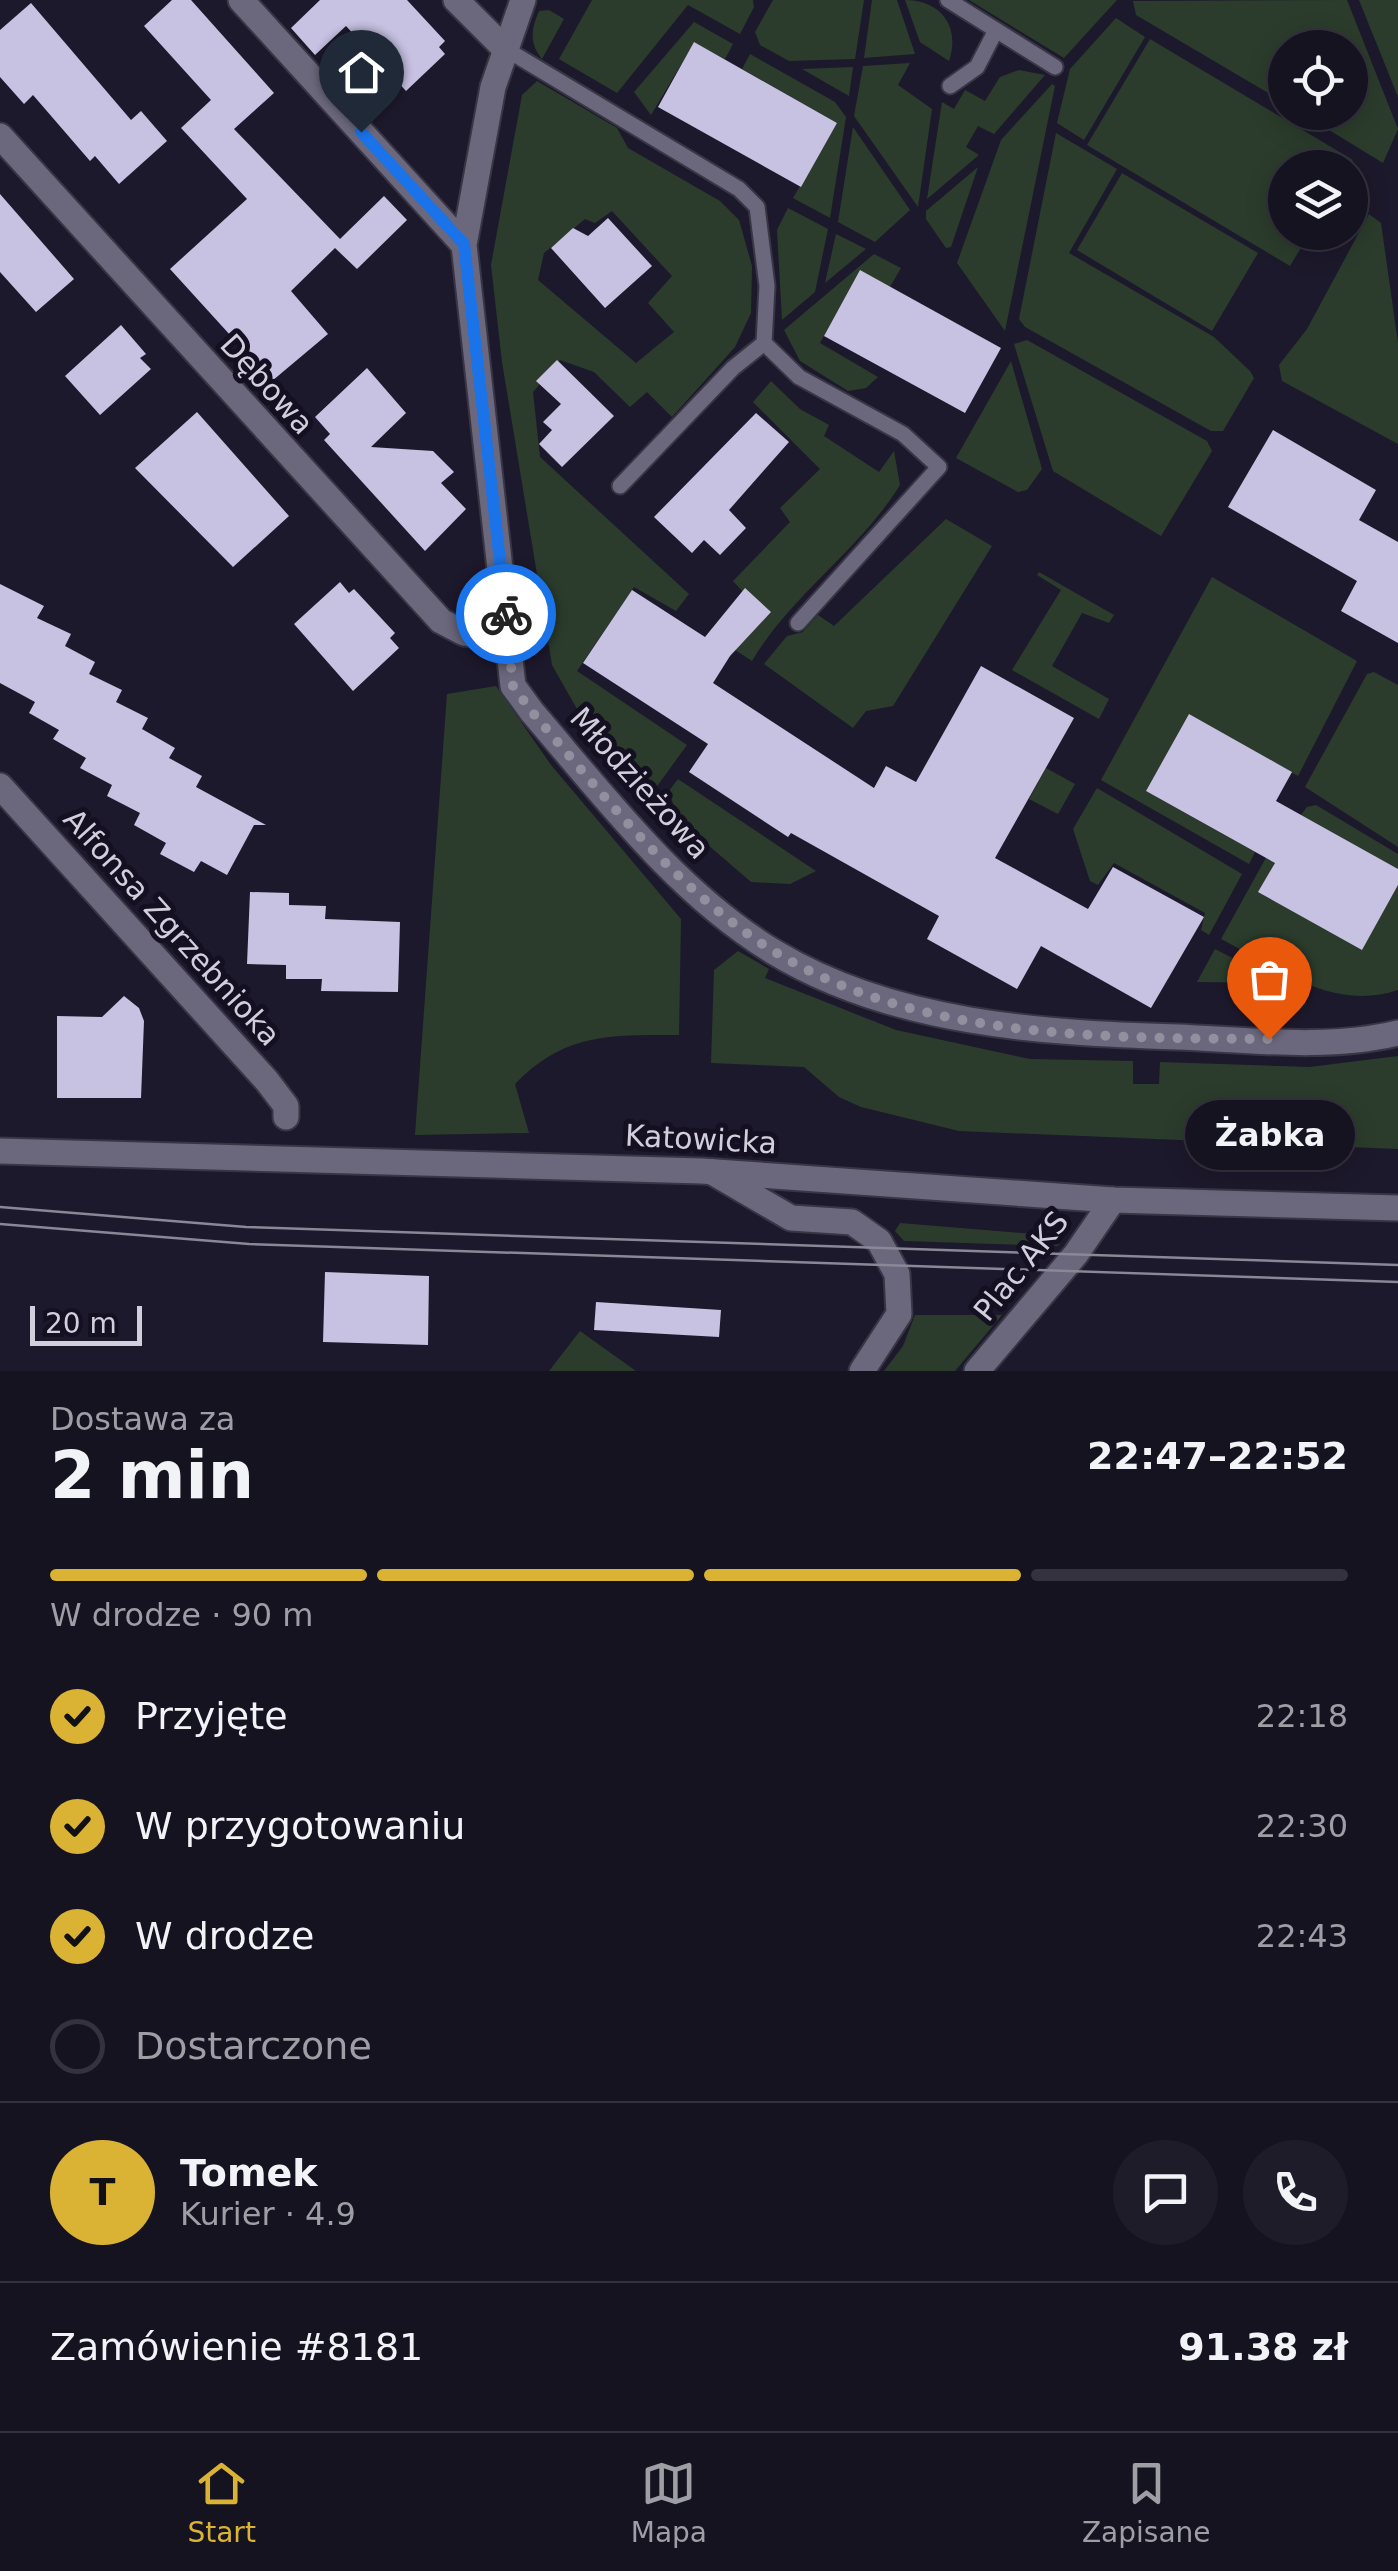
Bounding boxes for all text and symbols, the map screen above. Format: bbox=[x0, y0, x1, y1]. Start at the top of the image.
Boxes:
pin bbox=[319, 30, 404, 133]
map controls bbox=[1268, 30, 1368, 250]
button: locate bbox=[1268, 30, 1368, 130]
icon: home bbox=[334, 45, 389, 100]
button: layers bbox=[1268, 150, 1368, 250]
street label: Dębowa bbox=[213, 327, 321, 441]
courier bbox=[456, 564, 556, 664]
icon: bike bbox=[479, 587, 534, 642]
street label: Młodzieżowa bbox=[563, 700, 717, 866]
street label: Alfonsa Zgrzebnioka bbox=[56, 801, 288, 1053]
pin bbox=[1227, 937, 1312, 1040]
icon: bag bbox=[1242, 952, 1297, 1007]
callout: Żabka bbox=[1184, 1099, 1354, 1169]
text: Żabka bbox=[1215, 1116, 1325, 1154]
street label: Katowicka bbox=[624, 1118, 778, 1160]
street label: Plac AKS bbox=[966, 1204, 1076, 1328]
scale bar bbox=[30, 1301, 142, 1346]
text: 20 m bbox=[45, 1307, 117, 1340]
text: Dostawa za bbox=[50, 1400, 235, 1438]
text: 22:47–22:52 bbox=[1087, 1434, 1348, 1478]
text: 2 min bbox=[50, 1438, 254, 1513]
text: W drodze · 90 m bbox=[50, 1596, 314, 1634]
icon: check bbox=[50, 1689, 105, 1744]
text: Przyjęte bbox=[135, 1694, 288, 1738]
text: 22:18 bbox=[1256, 1697, 1348, 1735]
icon: check bbox=[50, 1799, 105, 1854]
text: W przygotowaniu bbox=[135, 1804, 465, 1848]
text: 22:30 bbox=[1256, 1807, 1348, 1845]
icon: check bbox=[50, 1909, 105, 1964]
text: W drodze bbox=[135, 1914, 314, 1958]
text: 22:43 bbox=[1256, 1917, 1348, 1955]
text: Dostarczone bbox=[135, 2024, 372, 2068]
button: chat bbox=[1113, 2140, 1218, 2245]
button: phone bbox=[1243, 2140, 1348, 2245]
text: Tomek bbox=[180, 2151, 318, 2195]
text: T bbox=[90, 2170, 115, 2214]
text: Kurier · 4.9 bbox=[180, 2195, 356, 2233]
text: Zamówienie #8181 bbox=[50, 2325, 423, 2369]
text: 91.38 zł bbox=[1178, 2325, 1348, 2369]
tab: Start bbox=[187, 2456, 256, 2549]
tab: Mapa bbox=[631, 2456, 707, 2549]
tab: Zapisane bbox=[1082, 2456, 1211, 2549]

